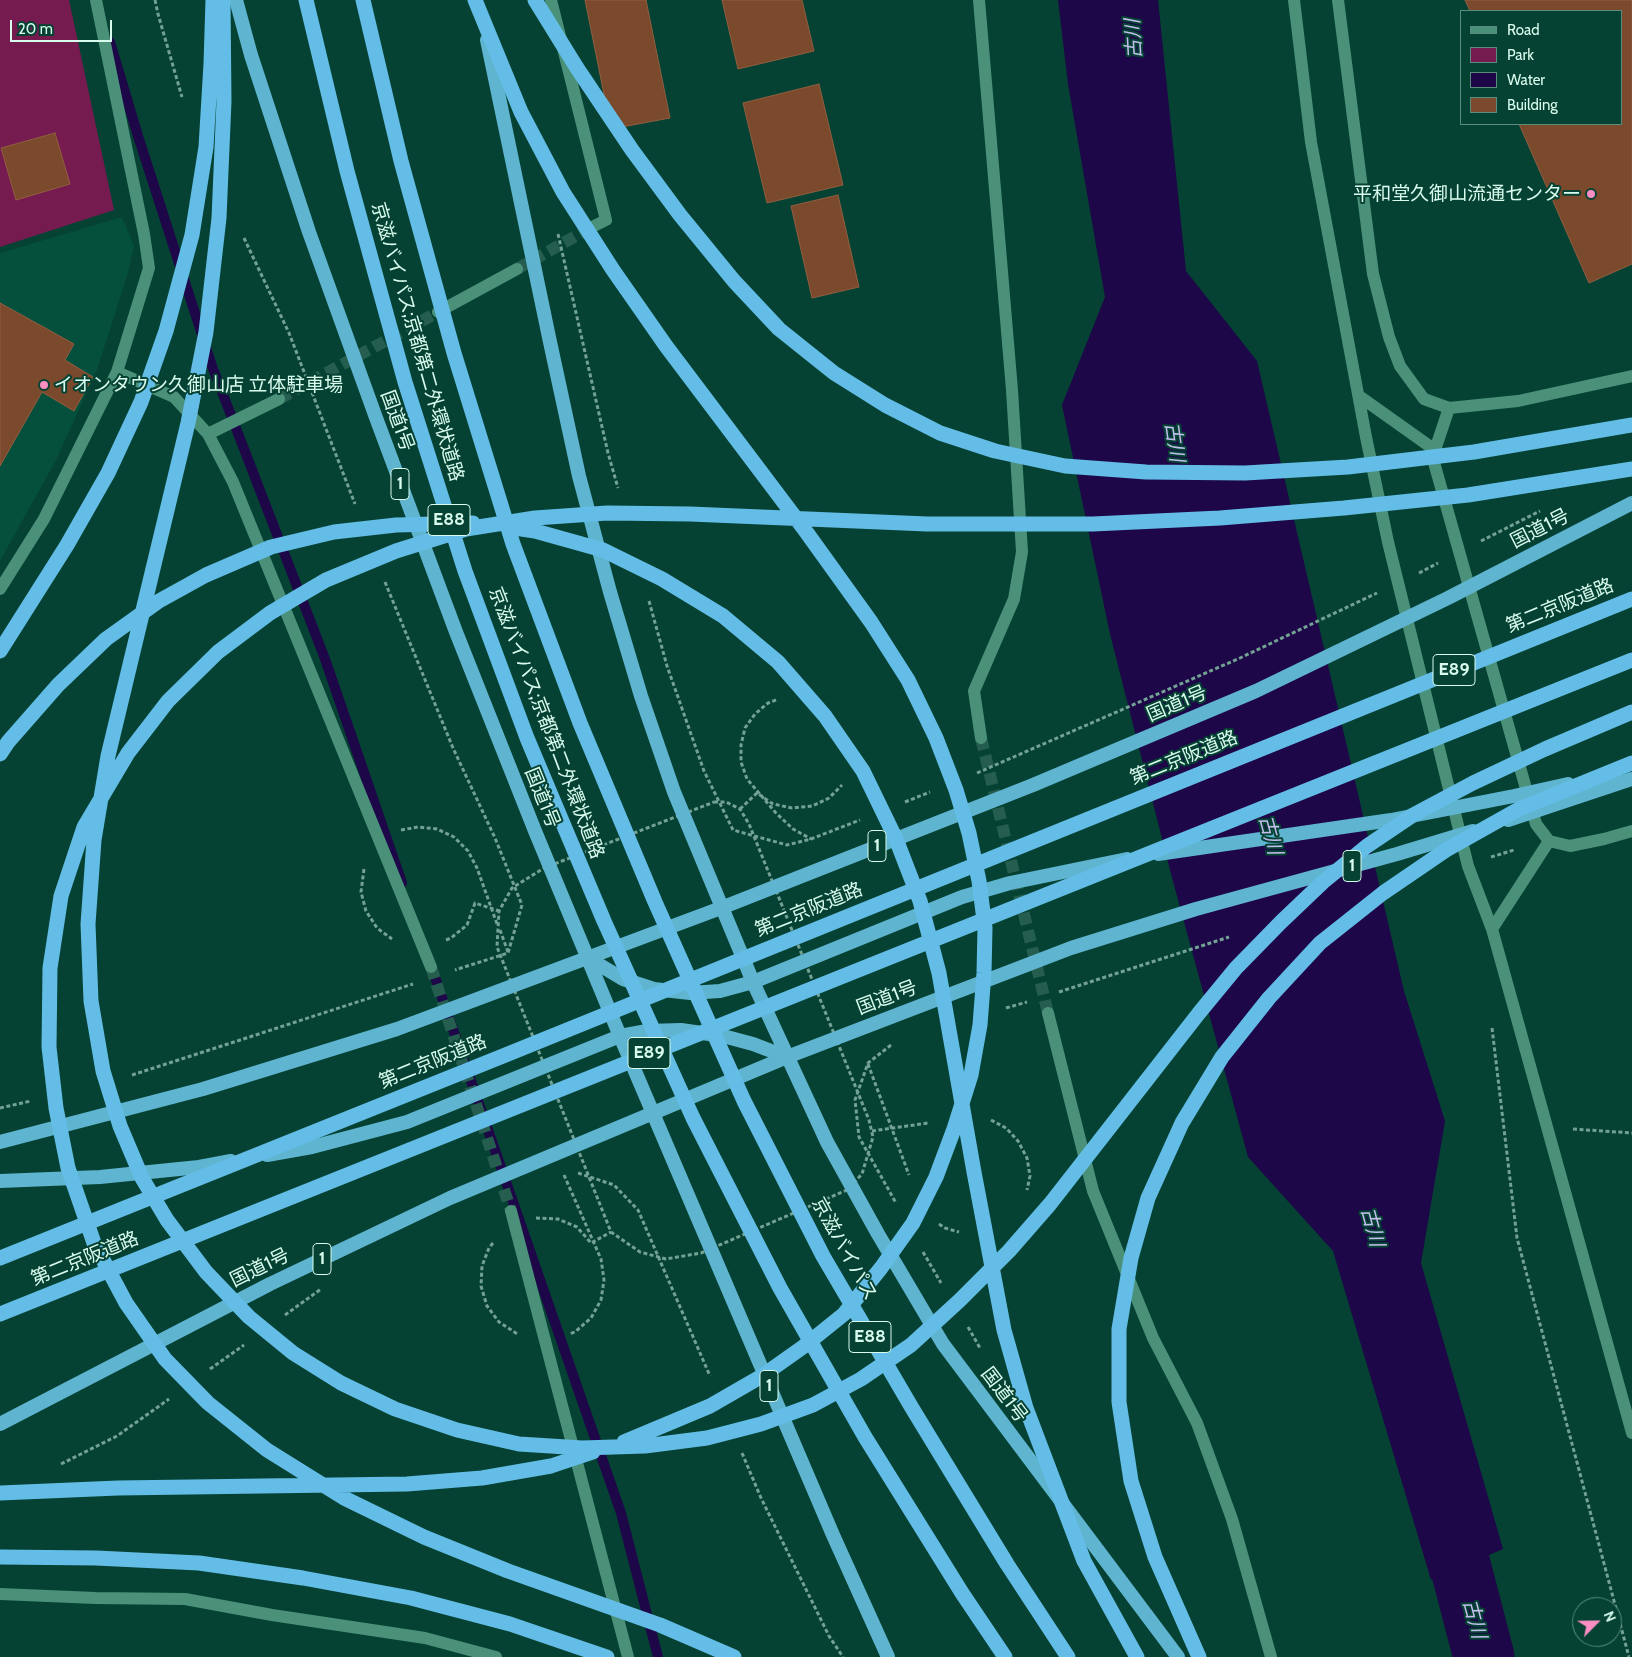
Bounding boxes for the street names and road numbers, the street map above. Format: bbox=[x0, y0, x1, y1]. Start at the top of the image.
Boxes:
street label: 京滋バイパス;京都第二外環状道路 bbox=[366, 200, 468, 484]
street label: 国道1号 bbox=[375, 387, 419, 455]
road number: 1 bbox=[391, 468, 409, 499]
road number: E88 bbox=[428, 504, 470, 536]
street label: 国道1号 bbox=[1507, 504, 1573, 554]
street label: 第二京阪道路 bbox=[1503, 574, 1617, 638]
street label: 京滋バイパス;京都第二外環状道路 bbox=[484, 584, 608, 862]
road number: E89 bbox=[1433, 654, 1475, 686]
street label: 国道1号 bbox=[1143, 681, 1211, 727]
street label: 第二京阪道路 bbox=[1127, 726, 1241, 790]
street label: 国道1号 bbox=[520, 764, 564, 832]
road number: 1 bbox=[868, 830, 886, 861]
road number: 1 bbox=[1343, 850, 1361, 881]
street label: 第二京阪道路 bbox=[752, 878, 866, 942]
street label: 国道1号 bbox=[853, 976, 921, 1020]
street label: 第二京阪道路 bbox=[376, 1030, 490, 1094]
road number: E89 bbox=[628, 1038, 670, 1068]
street label: 京滋バイパス bbox=[806, 1194, 882, 1304]
street label: 第二京阪道路 bbox=[28, 1227, 142, 1291]
street label: 国道1号 bbox=[227, 1244, 293, 1292]
road number: 1 bbox=[313, 1244, 331, 1274]
road number: E88 bbox=[849, 1321, 891, 1352]
street label: 国道1号 bbox=[976, 1363, 1032, 1427]
road number: 1 bbox=[760, 1370, 778, 1402]

